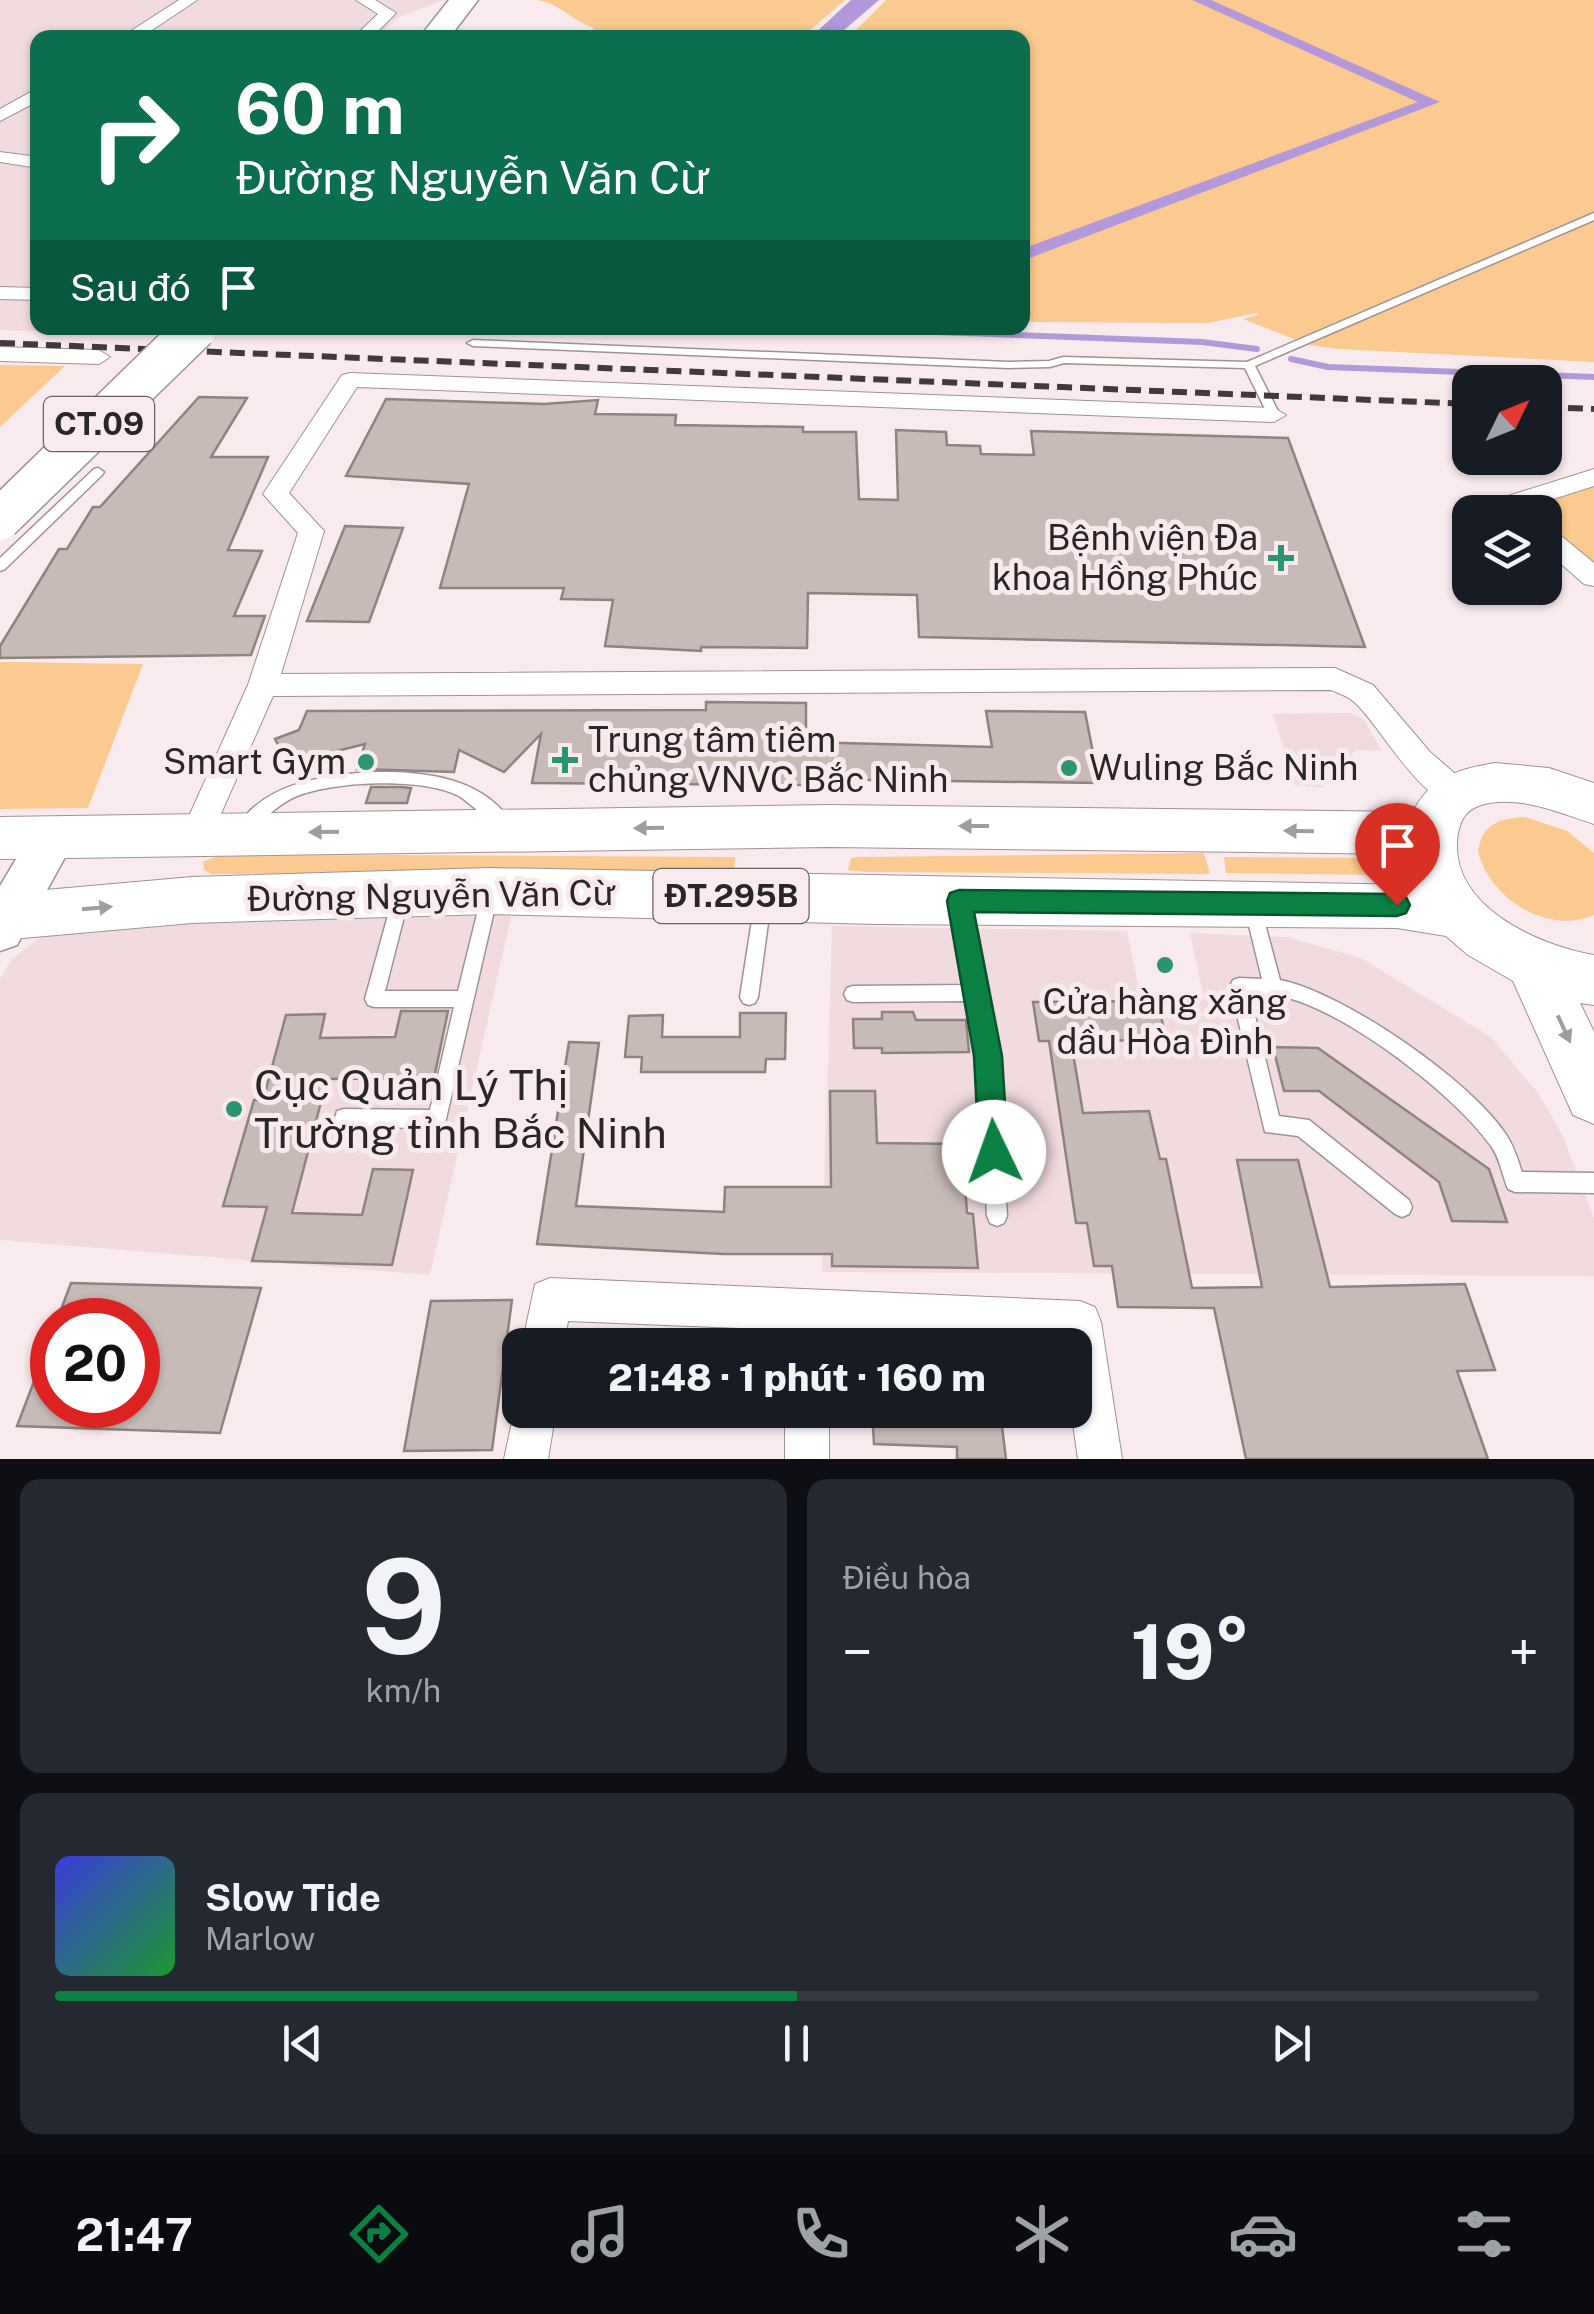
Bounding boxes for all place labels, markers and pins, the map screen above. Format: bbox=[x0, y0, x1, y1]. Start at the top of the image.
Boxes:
place label: Bệnh viện Đa khoa Hồng Phúc bbox=[992, 517, 1258, 598]
marker: Bệnh viện Đa khoa Hồng Phúc bbox=[1268, 545, 1294, 571]
place label: Trung tâm tiêm chủng VNVC Bắc Ninh bbox=[588, 719, 949, 800]
place label: Smart Gym bbox=[163, 741, 346, 782]
marker: Trung tâm tiêm chủng VNVC Bắc Ninh bbox=[552, 747, 578, 773]
place label: Wuling Bắc Ninh bbox=[1089, 747, 1359, 788]
marker: Smart Gym bbox=[355, 751, 377, 773]
marker: Wuling Bắc Ninh bbox=[1058, 757, 1080, 779]
pin bbox=[1355, 803, 1440, 906]
marker: Cửa hàng xăng dầu Hòa Đình bbox=[1154, 954, 1176, 976]
place label: Cửa hàng xăng dầu Hòa Đình bbox=[1042, 981, 1288, 1062]
place label: Cục Quản Lý Thị Trường tỉnh Bắc Ninh bbox=[254, 1060, 667, 1157]
marker: Cục Quản Lý Thị Trường tỉnh Bắc Ninh bbox=[223, 1098, 245, 1120]

